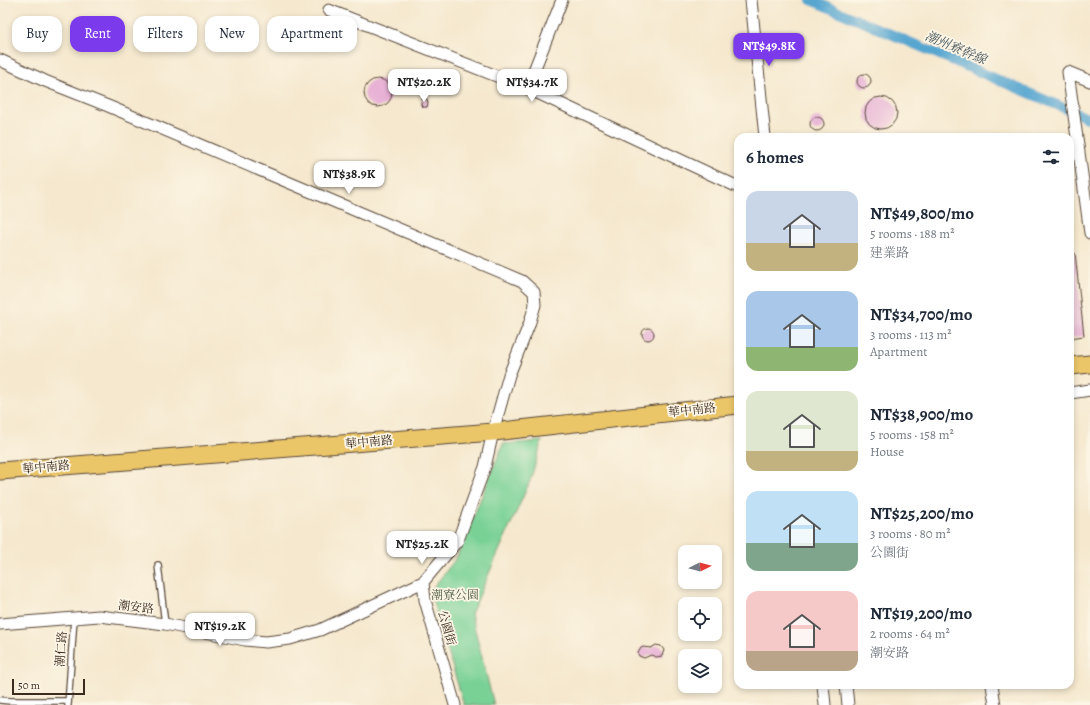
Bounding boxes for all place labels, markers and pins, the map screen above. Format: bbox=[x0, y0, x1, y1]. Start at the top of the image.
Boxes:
pin: NT$49.8K bbox=[728, 33, 810, 67]
pin: NT$20.2K bbox=[383, 69, 465, 103]
pin: NT$34.7K bbox=[491, 69, 573, 103]
pin: NT$38.9K bbox=[308, 161, 390, 195]
pin: NT$25.2K bbox=[381, 531, 463, 565]
pin: NT$19.2K bbox=[179, 613, 261, 647]

